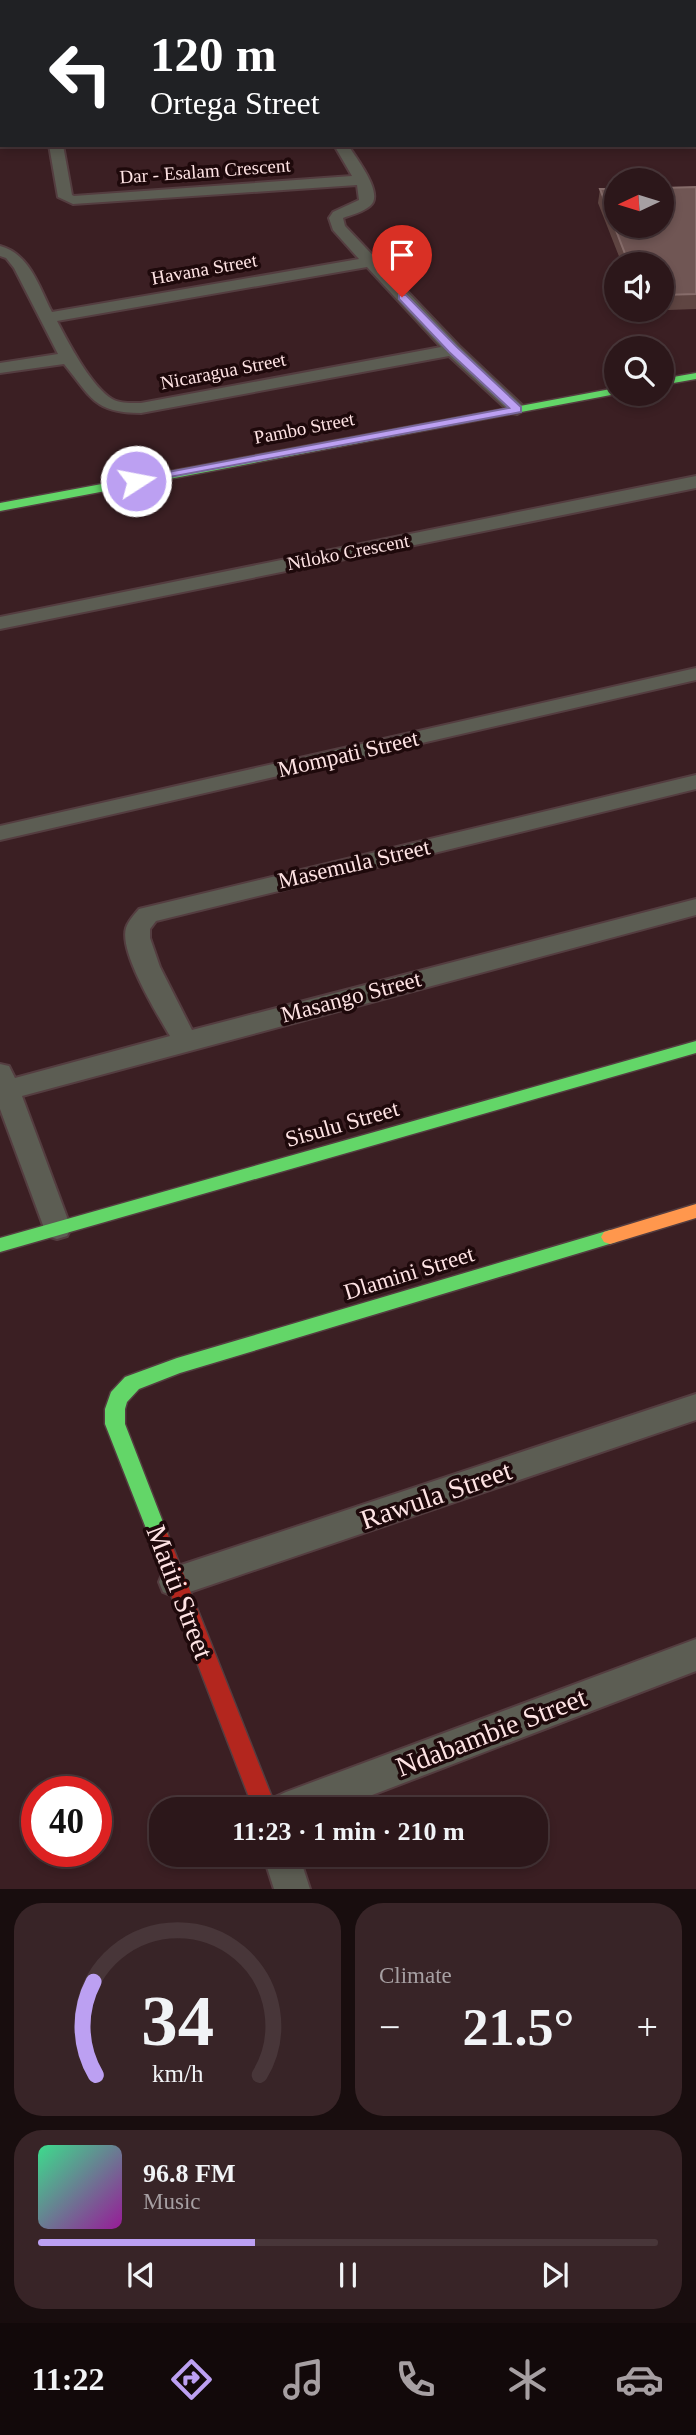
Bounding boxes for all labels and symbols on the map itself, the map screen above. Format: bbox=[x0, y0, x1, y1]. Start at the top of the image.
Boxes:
street label: Dar - Esalam Crescent bbox=[119, 154, 292, 187]
north arrow bbox=[604, 168, 674, 238]
pin bbox=[372, 225, 432, 297]
street label: Havana Street bbox=[149, 249, 259, 289]
street label: Nicaragua Street bbox=[159, 348, 288, 393]
street label: Pambo Street bbox=[252, 408, 357, 448]
position arrow bbox=[99, 444, 173, 518]
street label: Ntloko Crescent bbox=[285, 530, 412, 574]
street label: Mompati Street bbox=[275, 726, 421, 782]
street label: Masemula Street bbox=[276, 834, 433, 894]
street label: Masango Street bbox=[278, 966, 424, 1028]
street label: Sisulu Street bbox=[282, 1096, 402, 1152]
street label: Dlamini Street bbox=[341, 1241, 478, 1305]
street label: Rawula Street bbox=[356, 1455, 516, 1535]
street label: Matiti Street bbox=[140, 1521, 220, 1663]
street label: Ndabambie Street bbox=[391, 1681, 591, 1783]
speed limit sign: 40 bbox=[21, 1776, 112, 1867]

